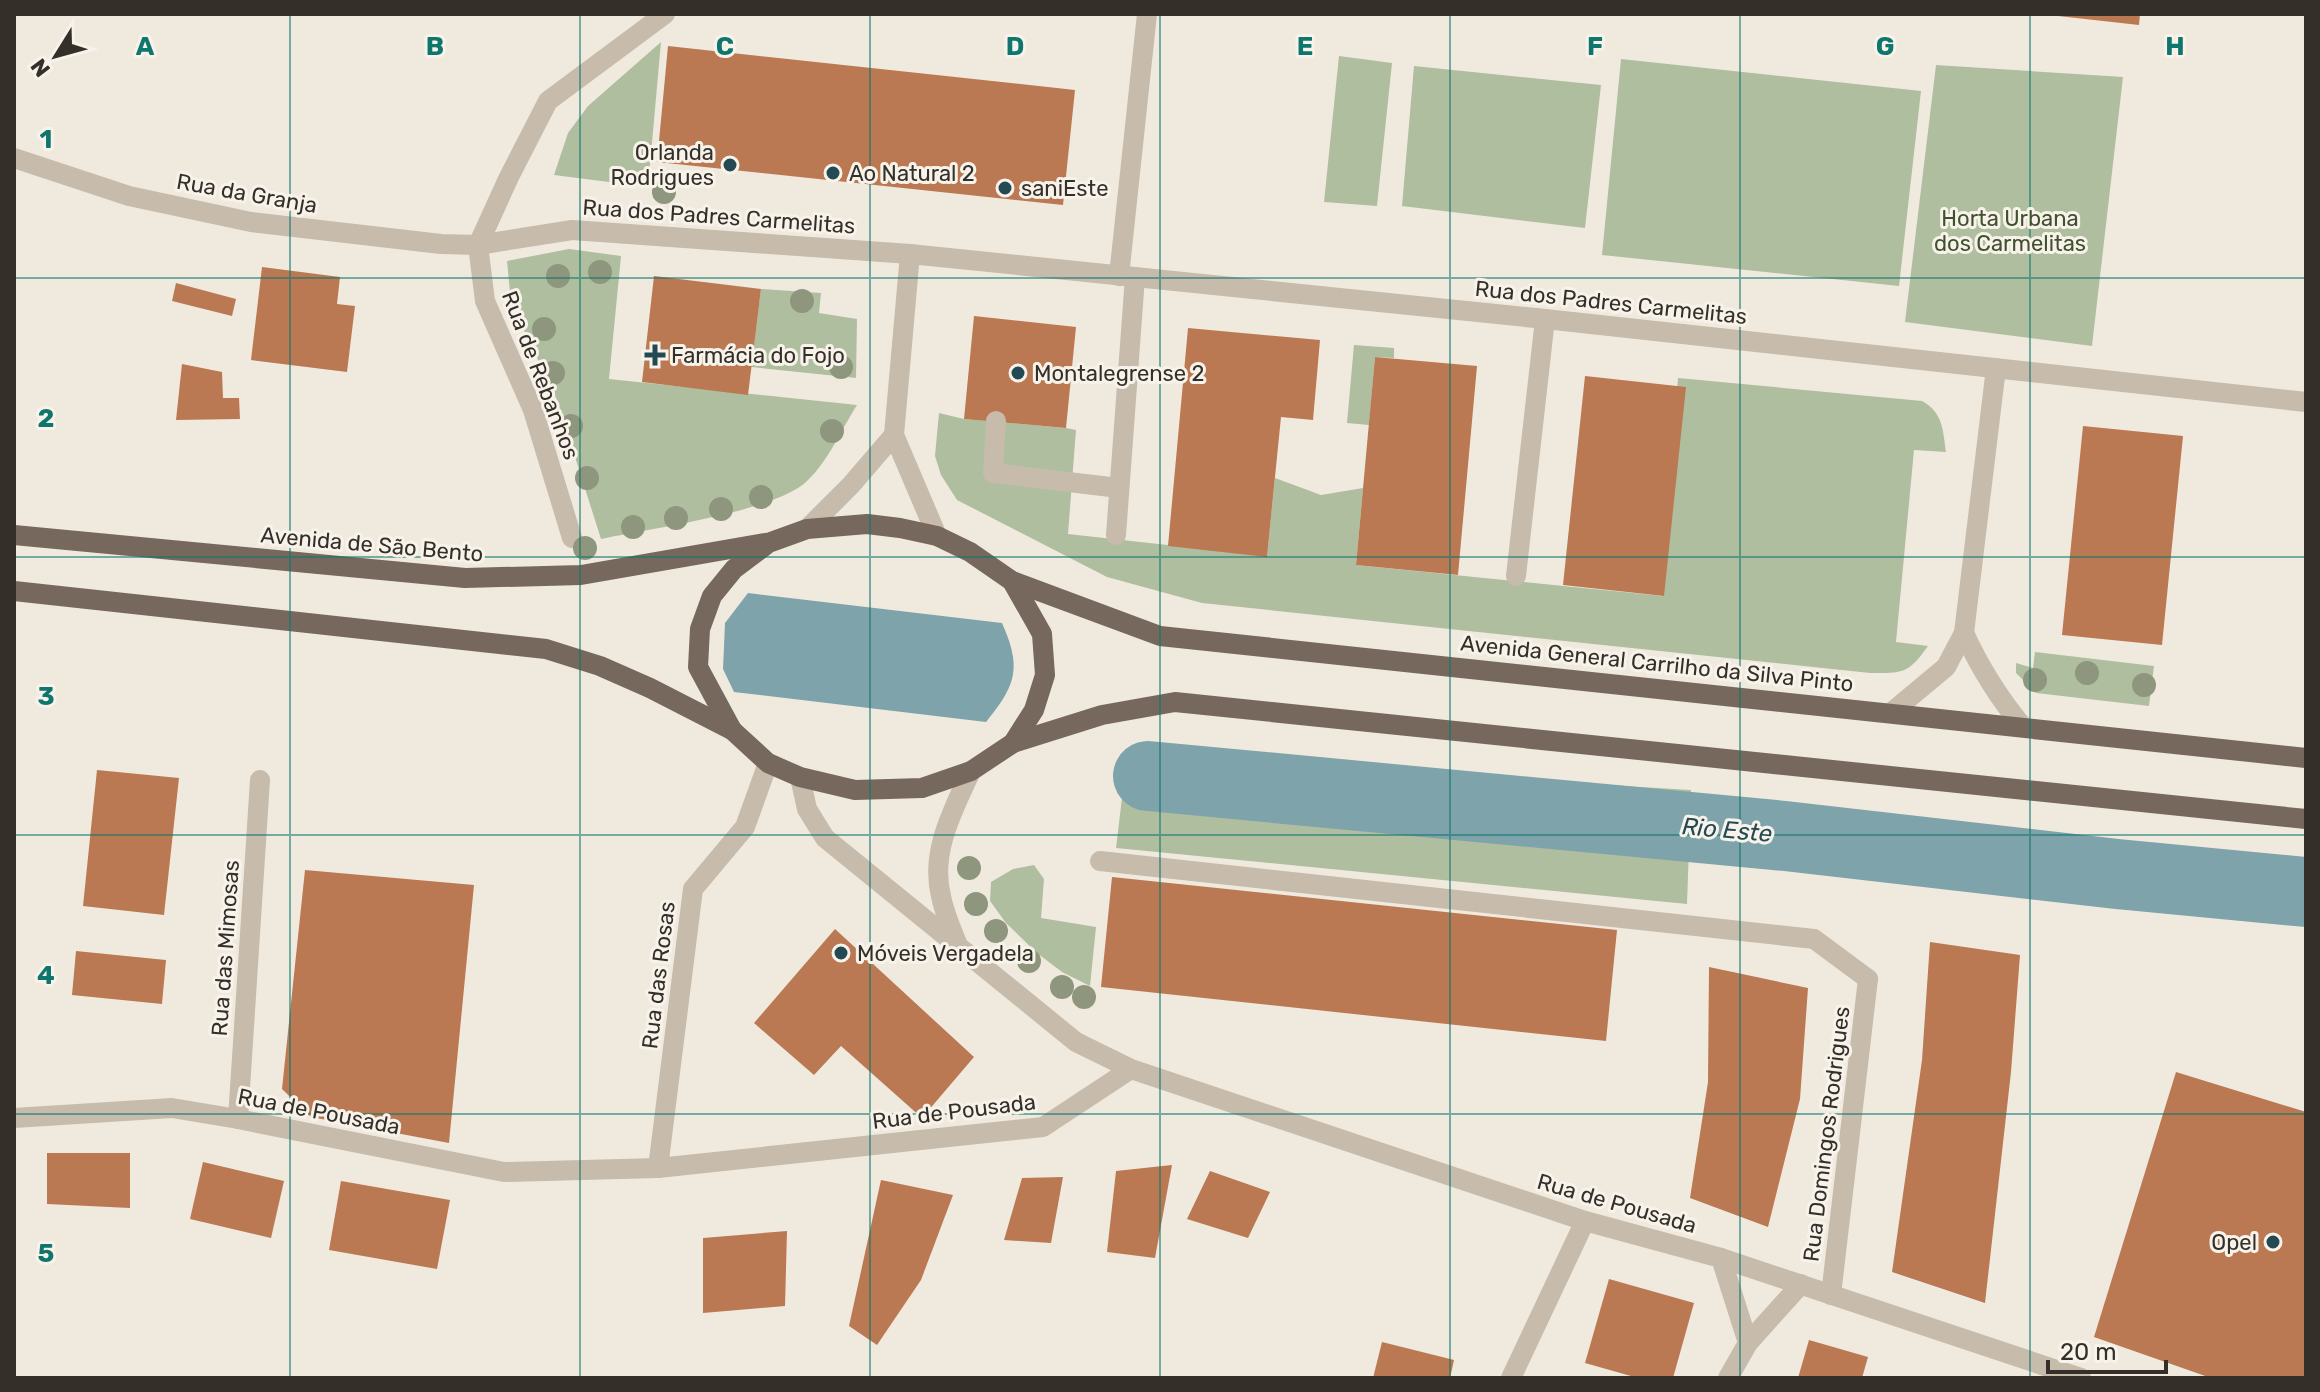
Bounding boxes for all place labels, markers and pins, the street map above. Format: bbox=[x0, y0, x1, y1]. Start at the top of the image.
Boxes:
place label: Orlanda Rodrigues bbox=[610, 139, 714, 191]
marker: Orlanda Rodrigues bbox=[721, 156, 739, 174]
place label: Ao Natural 2 bbox=[849, 160, 975, 187]
marker: Ao Natural 2 bbox=[824, 164, 842, 182]
place label: saniEste bbox=[1021, 175, 1108, 202]
marker: saniEste bbox=[996, 179, 1014, 197]
place label: Farmácia do Fojo bbox=[671, 342, 845, 369]
marker: Farmácia do Fojo bbox=[646, 346, 664, 364]
place label: Montalegrense 2 bbox=[1034, 360, 1204, 387]
marker: Montalegrense 2 bbox=[1009, 364, 1027, 382]
place label: Móveis Vergadela bbox=[857, 940, 1034, 967]
marker: Móveis Vergadela bbox=[832, 944, 850, 962]
place label: Opel bbox=[2211, 1229, 2257, 1256]
marker: Opel bbox=[2264, 1233, 2282, 1251]

